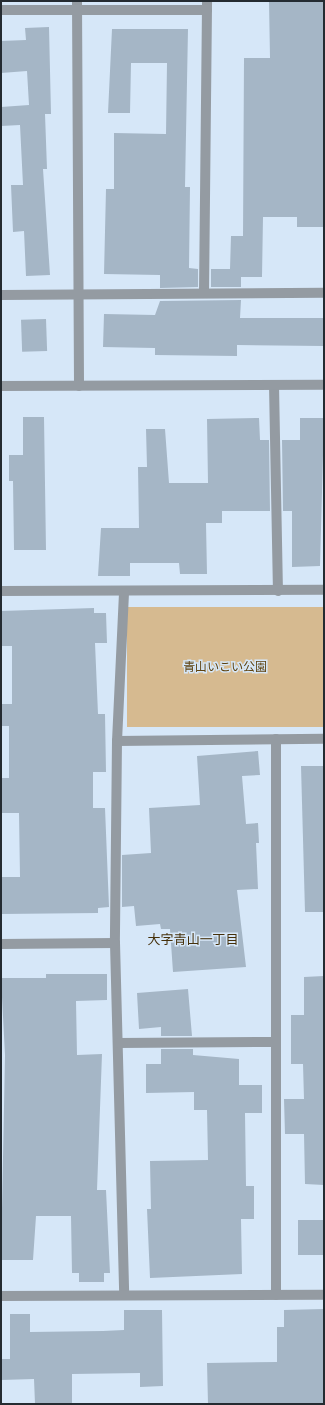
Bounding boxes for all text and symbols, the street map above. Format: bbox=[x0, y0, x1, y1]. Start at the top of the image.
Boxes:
park label: 青山いこい公園 bbox=[183, 661, 267, 675]
district label: 大字青山一丁目 bbox=[148, 932, 238, 948]

